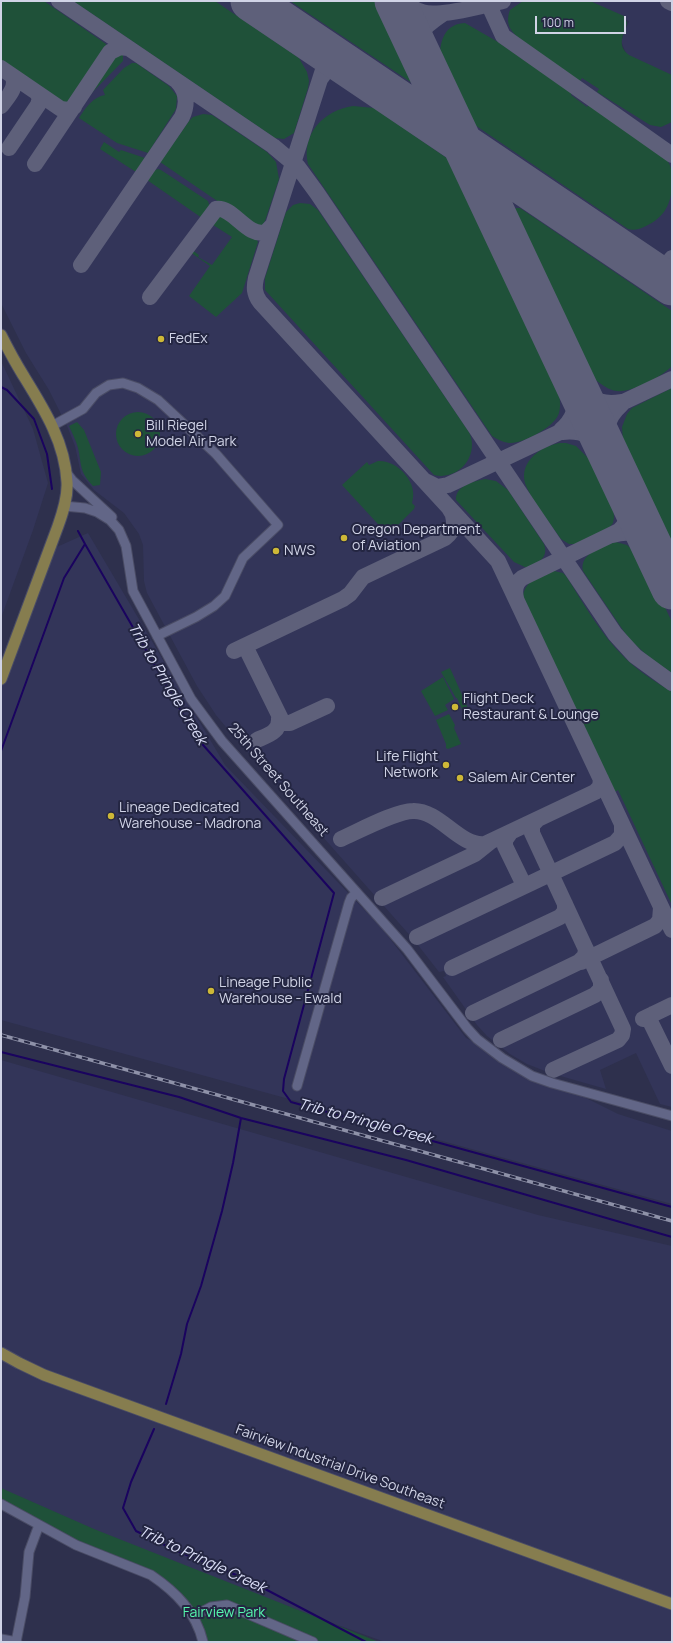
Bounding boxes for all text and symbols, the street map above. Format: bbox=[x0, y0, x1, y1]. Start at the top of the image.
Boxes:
scale bar bbox=[537, 8, 628, 34]
text: 100 m bbox=[542, 14, 574, 31]
place label: FedEx bbox=[169, 331, 208, 347]
marker: FedEx bbox=[156, 334, 166, 344]
place label: Bill Riegel Model Air Park bbox=[146, 418, 236, 450]
marker: Bill Riegel Model Air Park bbox=[133, 429, 143, 439]
place label: Oregon Department of Aviation bbox=[352, 522, 481, 554]
marker: Oregon Department of Aviation bbox=[339, 533, 349, 543]
place label: NWS bbox=[284, 543, 315, 559]
marker: NWS bbox=[271, 546, 281, 556]
water label: Trib to Pringle Creek bbox=[124, 620, 210, 748]
place label: Flight Deck Restaurant & Lounge bbox=[463, 691, 599, 724]
marker: Flight Deck Restaurant & Lounge bbox=[450, 702, 460, 712]
street label: 25th Street Southeast bbox=[224, 720, 332, 840]
place label: Life Flight Network bbox=[376, 749, 438, 782]
marker: Life Flight Network bbox=[441, 760, 451, 770]
place label: Salem Air Center bbox=[468, 770, 575, 786]
marker: Salem Air Center bbox=[455, 773, 465, 783]
place label: Lineage Dedicated Warehouse - Madrona bbox=[119, 800, 261, 832]
marker: Lineage Dedicated Warehouse - Madrona bbox=[106, 811, 116, 821]
place label: Lineage Public Warehouse - Ewald bbox=[219, 975, 342, 1008]
marker: Lineage Public Warehouse - Ewald bbox=[206, 986, 216, 996]
water label: Trib to Pringle Creek bbox=[296, 1095, 434, 1149]
street label: Fairview Industrial Drive Southeast bbox=[233, 1421, 447, 1513]
water label: Trib to Pringle Creek bbox=[135, 1523, 269, 1597]
park label: Fairview Park bbox=[183, 1605, 265, 1621]

